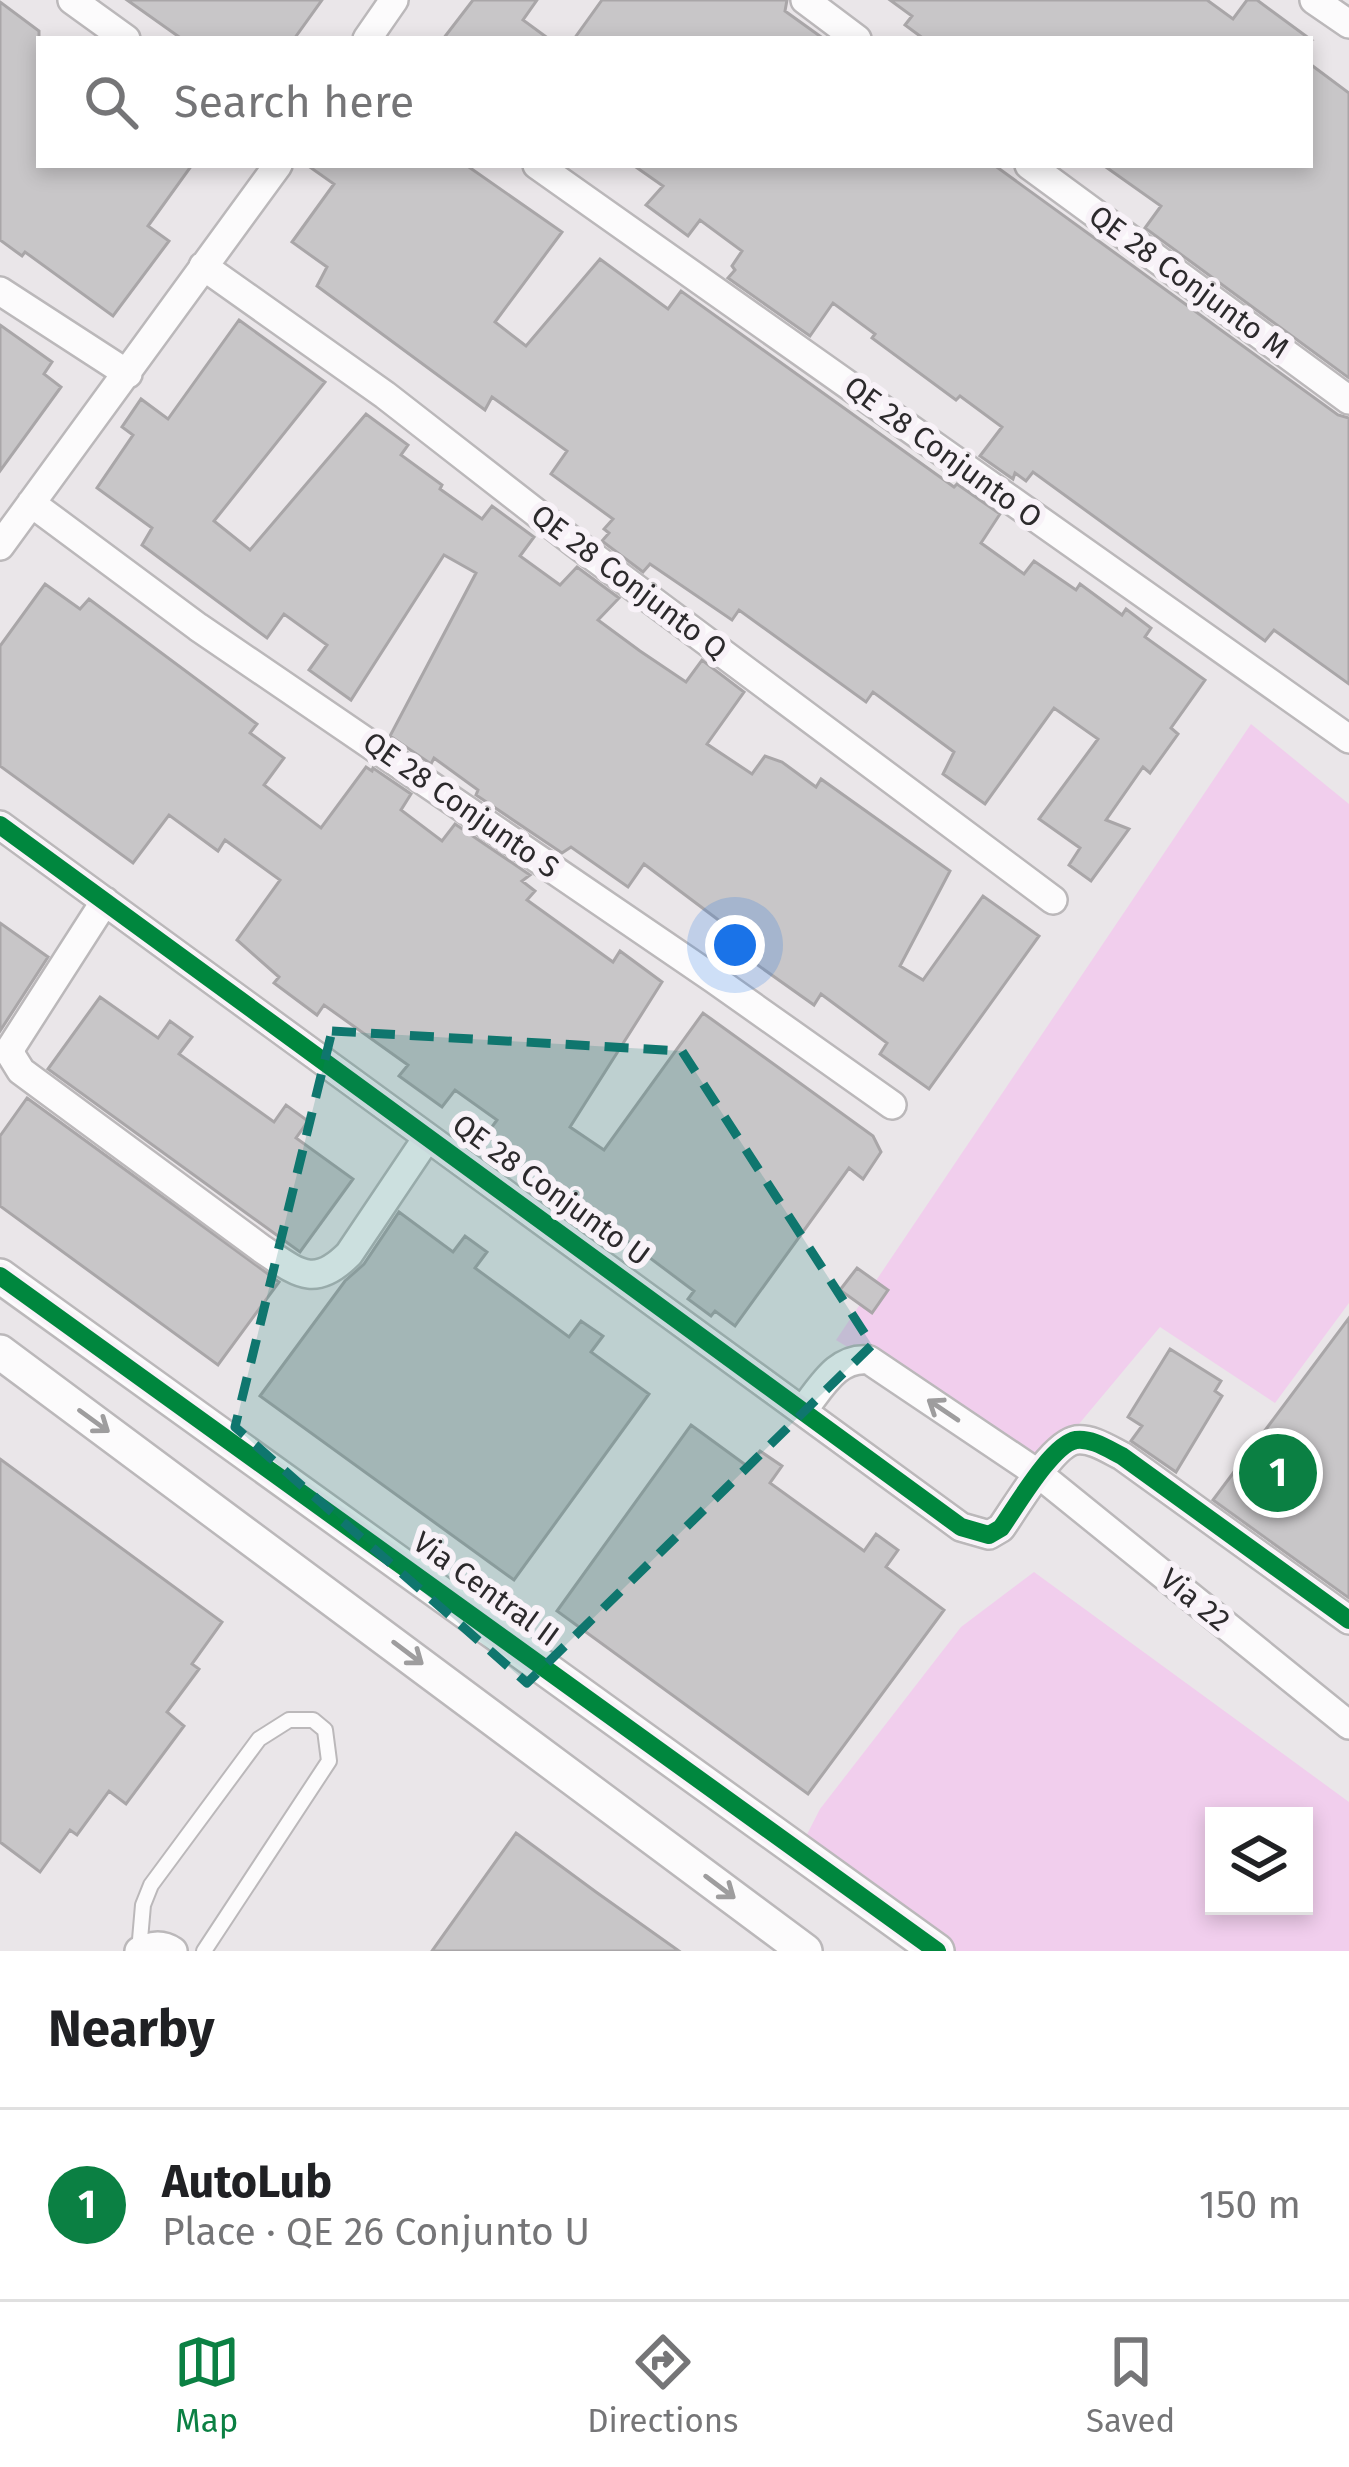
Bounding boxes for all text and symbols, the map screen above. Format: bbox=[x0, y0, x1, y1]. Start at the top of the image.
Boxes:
search box bbox=[36, 36, 1313, 168]
icon: search bbox=[78, 69, 144, 135]
text: Search here bbox=[174, 75, 414, 129]
street label: QE 28 Conjunto M bbox=[1082, 197, 1296, 367]
street label: QE 28 Conjunto O bbox=[837, 368, 1049, 536]
street label: QE 28 Conjunto Q bbox=[524, 497, 734, 667]
street label: QE 28 Conjunto S bbox=[356, 724, 566, 886]
your location bbox=[705, 915, 765, 975]
street label: QE 28 Conjunto U bbox=[446, 1107, 656, 1273]
one-way arrow bbox=[927, 1397, 961, 1422]
one-way arrow bbox=[78, 1408, 110, 1434]
pin: 1 bbox=[1239, 1428, 1317, 1518]
street label: Via Central II bbox=[406, 1524, 566, 1654]
street label: Via 22 bbox=[1153, 1561, 1237, 1639]
one-way arrow bbox=[391, 1640, 424, 1666]
map controls bbox=[1205, 1807, 1313, 1915]
button: layers bbox=[1205, 1807, 1313, 1915]
one-way arrow bbox=[703, 1874, 736, 1900]
text: Nearby bbox=[48, 1998, 214, 2060]
text: AutoLub bbox=[162, 2155, 332, 2209]
text: 1 bbox=[78, 2182, 96, 2228]
text: 150 m bbox=[1199, 2182, 1301, 2228]
text: Place · QE 26 Conjunto U bbox=[162, 2209, 590, 2255]
tab: Map bbox=[174, 2329, 240, 2441]
tab: Directions bbox=[587, 2329, 739, 2441]
tab: Saved bbox=[1086, 2329, 1175, 2441]

